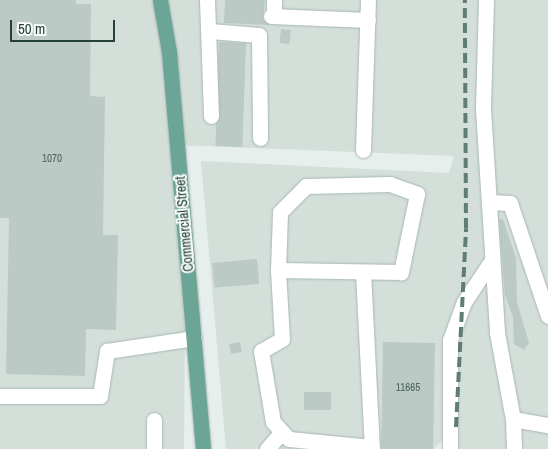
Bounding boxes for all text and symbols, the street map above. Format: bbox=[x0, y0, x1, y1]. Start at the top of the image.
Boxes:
scale bar bbox=[12, 10, 118, 42]
text: 50 m bbox=[18, 18, 45, 39]
house number: 1070 bbox=[42, 151, 62, 165]
street label: Commercial Street bbox=[171, 176, 197, 272]
house number: 11665 bbox=[396, 380, 420, 394]

